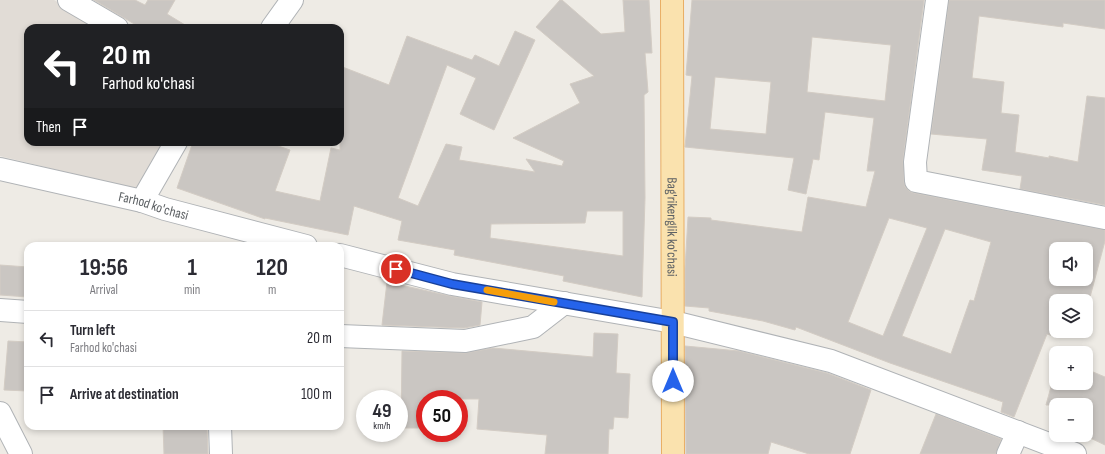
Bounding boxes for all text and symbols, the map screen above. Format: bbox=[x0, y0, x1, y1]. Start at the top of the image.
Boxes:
text: 20 m bbox=[102, 39, 151, 72]
icon: left bbox=[36, 40, 88, 92]
text: Farhod ko'chasi bbox=[102, 73, 195, 94]
icon: arrive bbox=[69, 116, 91, 138]
text: Then bbox=[36, 118, 61, 137]
street label: Bag'rikenglik ko'chasi bbox=[664, 177, 681, 277]
street label: Farhod ko'chasi bbox=[117, 188, 191, 223]
map controls bbox=[1049, 242, 1093, 442]
button: sound bbox=[1049, 242, 1093, 286]
pin bbox=[379, 252, 413, 286]
text: 19:56 bbox=[80, 253, 128, 282]
text: 1 bbox=[187, 253, 197, 282]
text: 120 bbox=[256, 253, 288, 282]
icon: arrive bbox=[385, 258, 407, 280]
text: Arrival bbox=[90, 282, 118, 298]
text: min bbox=[184, 282, 200, 298]
text: m bbox=[268, 282, 276, 298]
button: layers bbox=[1049, 294, 1093, 338]
text: Turn left bbox=[70, 321, 115, 340]
icon: left bbox=[36, 328, 58, 350]
text: 20 m bbox=[307, 329, 332, 348]
text: Farhod ko'chasi bbox=[70, 340, 137, 356]
button: + bbox=[1049, 346, 1093, 390]
position arrow bbox=[652, 360, 694, 402]
icon: arrive bbox=[36, 384, 58, 406]
text: Arrive at destination bbox=[70, 385, 179, 404]
text: 100 m bbox=[301, 385, 332, 404]
speed limit sign: 50 bbox=[416, 390, 468, 442]
button: − bbox=[1049, 398, 1093, 442]
text: 49 bbox=[373, 399, 391, 423]
text: km/h bbox=[373, 420, 391, 432]

